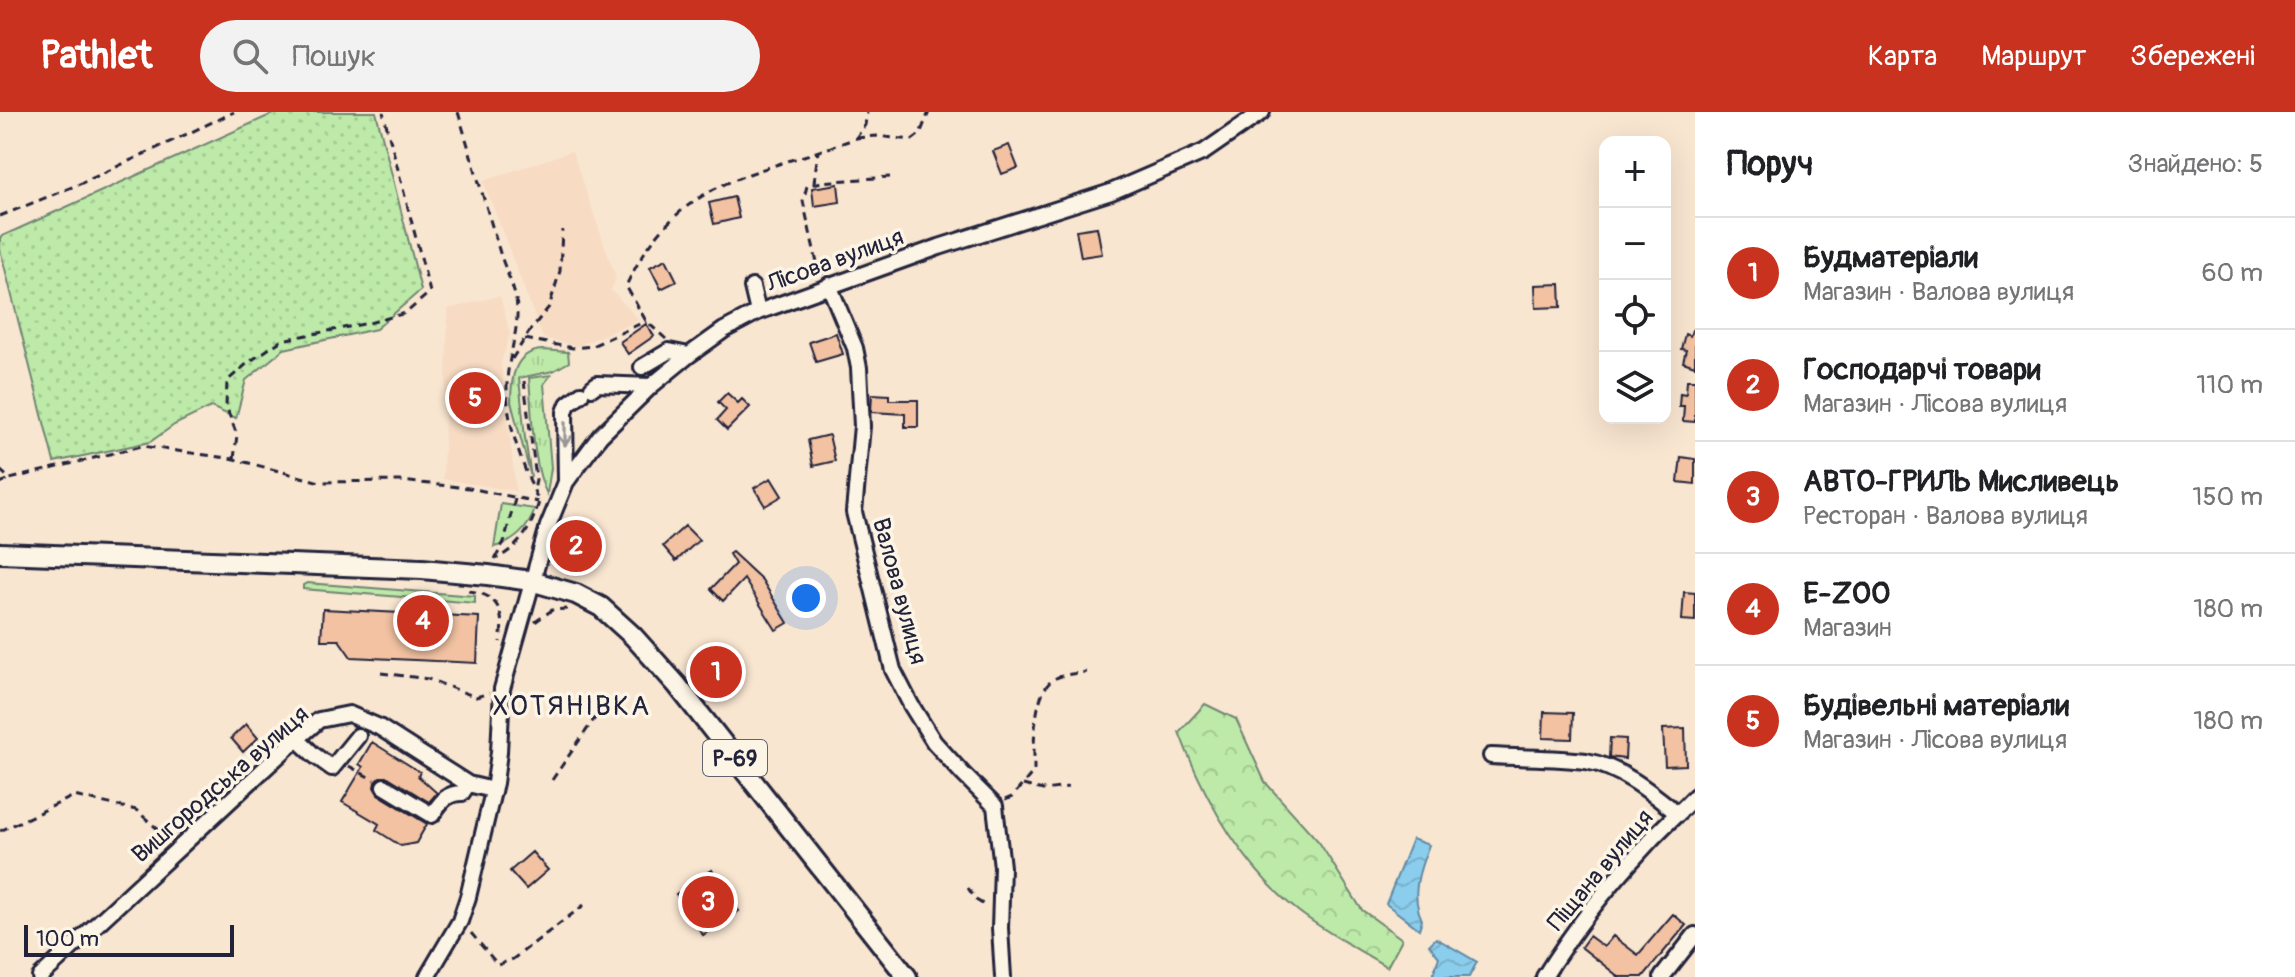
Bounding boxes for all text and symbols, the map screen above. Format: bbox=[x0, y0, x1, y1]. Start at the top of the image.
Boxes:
search box bbox=[200, 20, 760, 92]
text: Pathlet bbox=[40, 32, 152, 80]
icon: search bbox=[228, 34, 272, 78]
text: Пошук bbox=[292, 38, 376, 75]
text: Карта bbox=[1868, 39, 1937, 74]
text: Маршрут bbox=[1981, 39, 2087, 74]
text: Збережені bbox=[2131, 39, 2255, 74]
map controls bbox=[1599, 136, 1671, 424]
button: + bbox=[1599, 136, 1671, 208]
text: Поруч bbox=[1727, 143, 1813, 186]
text: Знайдено: 5 bbox=[2128, 148, 2263, 180]
button: − bbox=[1599, 208, 1671, 280]
street label: Лісова вулиця bbox=[762, 222, 908, 299]
text: Будматеріали bbox=[1803, 239, 1978, 276]
text: 1 bbox=[1748, 257, 1758, 289]
text: 60 m bbox=[2201, 257, 2263, 289]
text: Магазин · Валова вулиця bbox=[1803, 276, 2074, 308]
button: locate bbox=[1599, 280, 1671, 352]
text: Господарчі товари bbox=[1803, 351, 2041, 388]
button: layers bbox=[1599, 352, 1671, 424]
pin: 5 bbox=[449, 368, 501, 428]
text: 2 bbox=[1746, 369, 1760, 401]
text: 110 m bbox=[2196, 369, 2263, 401]
text: Магазин · Лісова вулиця bbox=[1803, 388, 2067, 420]
one-way arrow bbox=[557, 420, 573, 447]
text: АВТО-ГРИЛЬ Мисливець bbox=[1803, 463, 2119, 500]
text: 3 bbox=[1746, 481, 1760, 513]
text: 150 m bbox=[2192, 481, 2263, 513]
text: Ресторан · Валова вулиця bbox=[1803, 500, 2088, 532]
street label: Валова вулиця bbox=[866, 515, 933, 667]
pin: 2 bbox=[550, 516, 602, 576]
text: E-ZOO bbox=[1803, 575, 1890, 612]
your location bbox=[786, 578, 826, 618]
pin: 4 bbox=[397, 591, 449, 651]
text: 4 bbox=[1745, 593, 1761, 625]
text: 180 m bbox=[2193, 593, 2263, 625]
text: Магазин bbox=[1803, 612, 1892, 644]
pin: 1 bbox=[690, 642, 742, 702]
text: Будівельні матеріали bbox=[1803, 687, 2069, 724]
district label: ХОТЯНІВКА bbox=[493, 689, 651, 724]
street label: Вишгородська вулиця bbox=[126, 700, 315, 869]
text: 5 bbox=[1746, 705, 1760, 737]
text: 180 m bbox=[2193, 705, 2263, 737]
text: Магазин · Лісова вулиця bbox=[1803, 724, 2067, 756]
road number: Р-69 bbox=[703, 740, 767, 776]
street label: Піщана вулиця bbox=[1541, 804, 1659, 937]
pin: 3 bbox=[682, 872, 734, 932]
scale bar bbox=[24, 921, 234, 957]
text: 100 m bbox=[36, 925, 99, 953]

